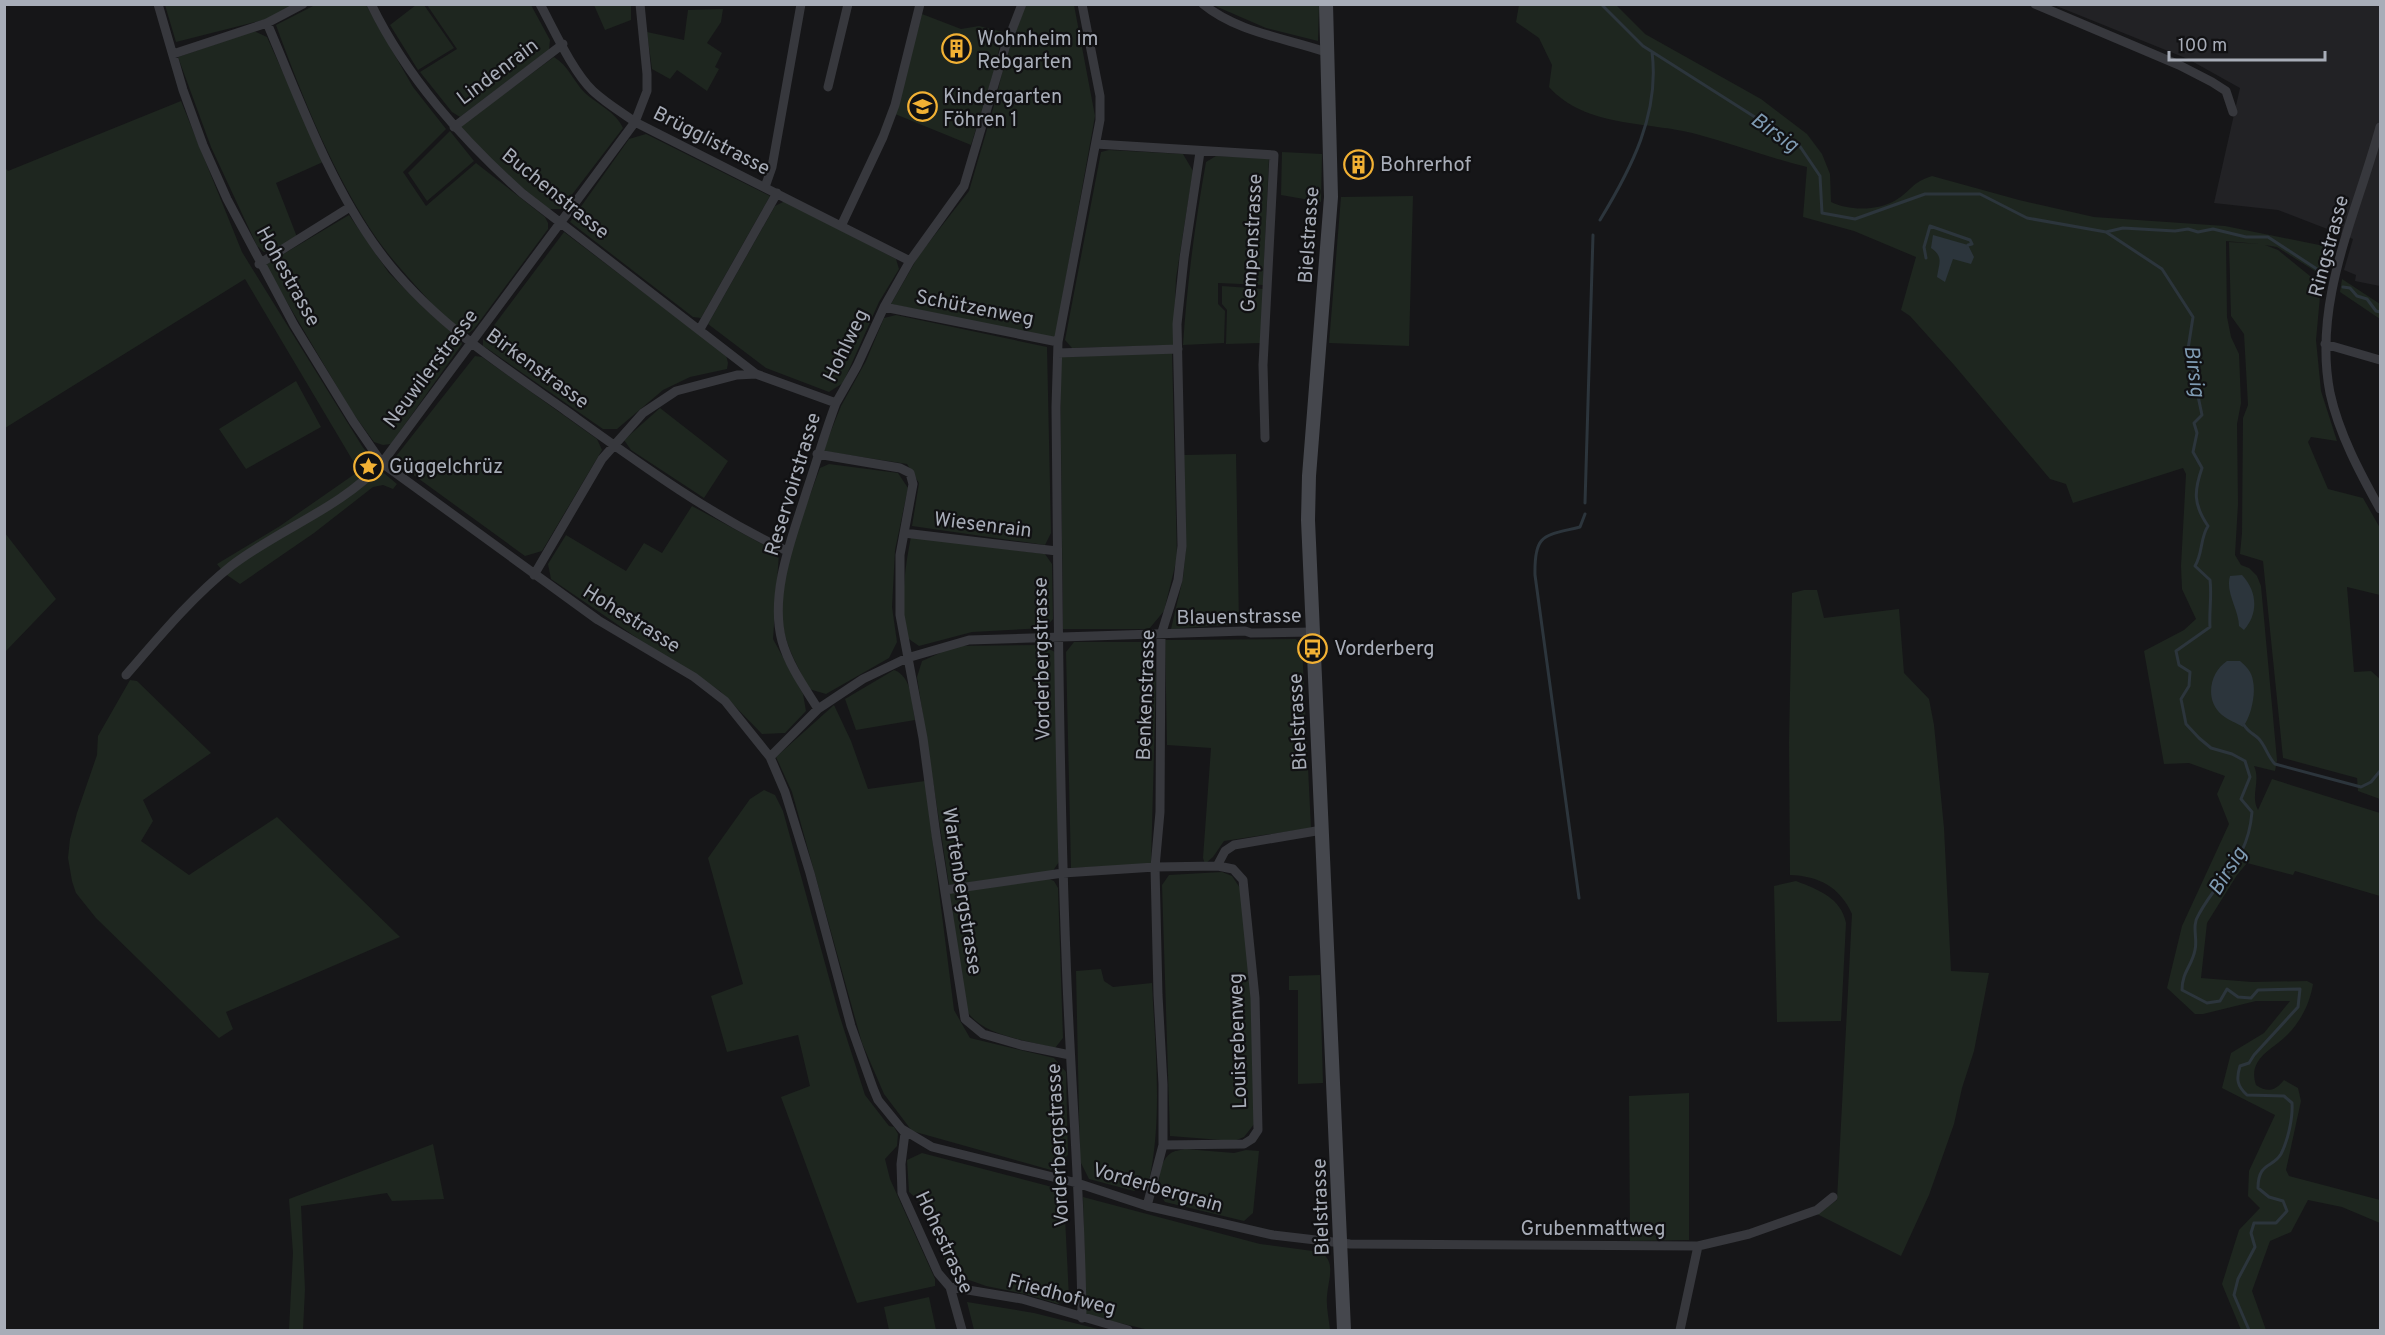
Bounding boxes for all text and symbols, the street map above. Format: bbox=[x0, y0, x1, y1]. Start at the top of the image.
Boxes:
scale bar bbox=[2169, 24, 2325, 62]
place label: Wohnheim im Rebgarten bbox=[977, 27, 1098, 76]
street label: Lindenrain bbox=[452, 33, 544, 112]
building icon: Wohnheim im Rebgarten bbox=[940, 33, 972, 65]
text: 100 m bbox=[2178, 35, 2227, 58]
place label: Kindergarten Föhren 1 bbox=[943, 85, 1062, 134]
school or university icon: Kindergarten Föhren 1 bbox=[906, 91, 938, 123]
street label: Brügglistrasse bbox=[648, 101, 774, 182]
water label: Birsig bbox=[1745, 107, 1804, 160]
street label: Buchenstrasse bbox=[496, 143, 614, 246]
building icon: Bohrerhof bbox=[1343, 148, 1375, 180]
place label: Bohrerhof bbox=[1380, 153, 1471, 179]
street label: Gempenstrasse bbox=[1236, 173, 1270, 313]
street label: Bielstrasse bbox=[1294, 186, 1326, 285]
street label: Ringstrasse bbox=[2304, 193, 2356, 300]
street label: Hohestrasse bbox=[249, 222, 325, 332]
street label: Schützenweg bbox=[913, 285, 1036, 333]
street label: Neuwilerstrasse bbox=[378, 304, 485, 434]
street label: Hohlweg bbox=[818, 305, 876, 387]
street label: Birkenstrasse bbox=[480, 323, 594, 416]
water label: Birsig bbox=[2177, 344, 2211, 400]
street label: Reservoirstrasse bbox=[760, 410, 828, 559]
place icon: Güggelchrüz bbox=[352, 450, 384, 482]
place label: Güggelchrüz bbox=[389, 455, 503, 481]
street label: Wiesenrain bbox=[932, 507, 1033, 545]
street label: Vorderbergstrasse bbox=[1029, 577, 1057, 741]
street label: Hohestrasse bbox=[577, 579, 685, 660]
street label: Blauenstrasse bbox=[1176, 604, 1302, 632]
street label: Benkenstrasse bbox=[1132, 629, 1162, 761]
bus stop icon: Vorderberg bbox=[1297, 632, 1329, 664]
place label: Vorderberg bbox=[1334, 637, 1434, 663]
street label: Bielstrasse bbox=[1283, 673, 1315, 771]
street label: Wartenbergstrasse bbox=[935, 806, 987, 977]
water label: Birsig bbox=[2203, 842, 2254, 901]
street label: Louisrebenweg bbox=[1224, 972, 1254, 1109]
street label: Vorderbergstrasse bbox=[1042, 1063, 1076, 1227]
street label: Vorderbergrain bbox=[1089, 1158, 1226, 1220]
street label: Bielstrasse bbox=[1307, 1158, 1337, 1256]
street label: Hohestrasse bbox=[908, 1187, 978, 1298]
street label: Grubenmattweg bbox=[1521, 1217, 1665, 1243]
street label: Friedhofweg bbox=[1005, 1269, 1118, 1323]

